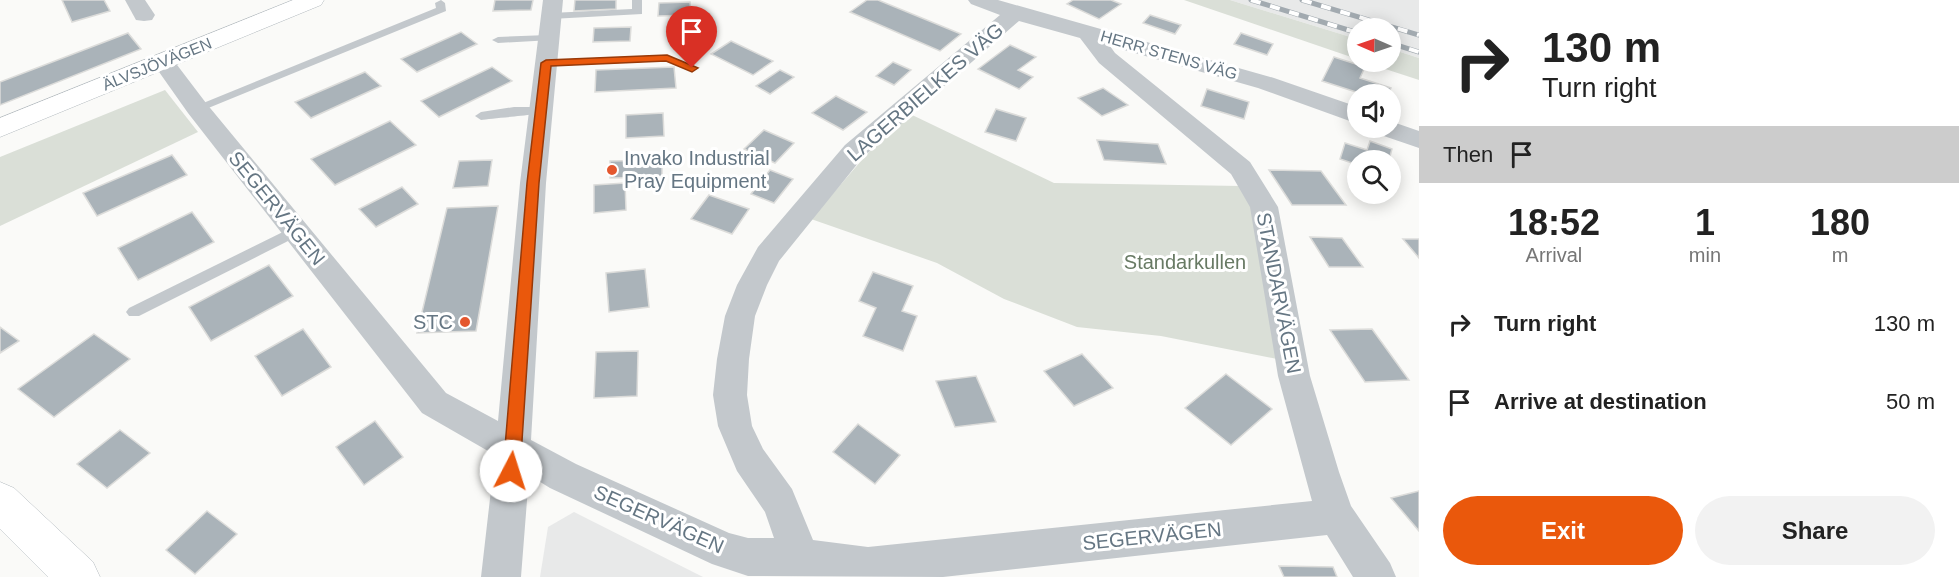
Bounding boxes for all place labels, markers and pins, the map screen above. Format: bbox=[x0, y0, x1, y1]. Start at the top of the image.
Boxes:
pin bbox=[666, 6, 717, 68]
place label: Invako Industrial Pray Equipment bbox=[624, 147, 770, 192]
marker: Invako Industrial Pray Equipment bbox=[605, 163, 619, 177]
place label: STC bbox=[413, 311, 453, 333]
marker: STC bbox=[458, 315, 472, 329]

